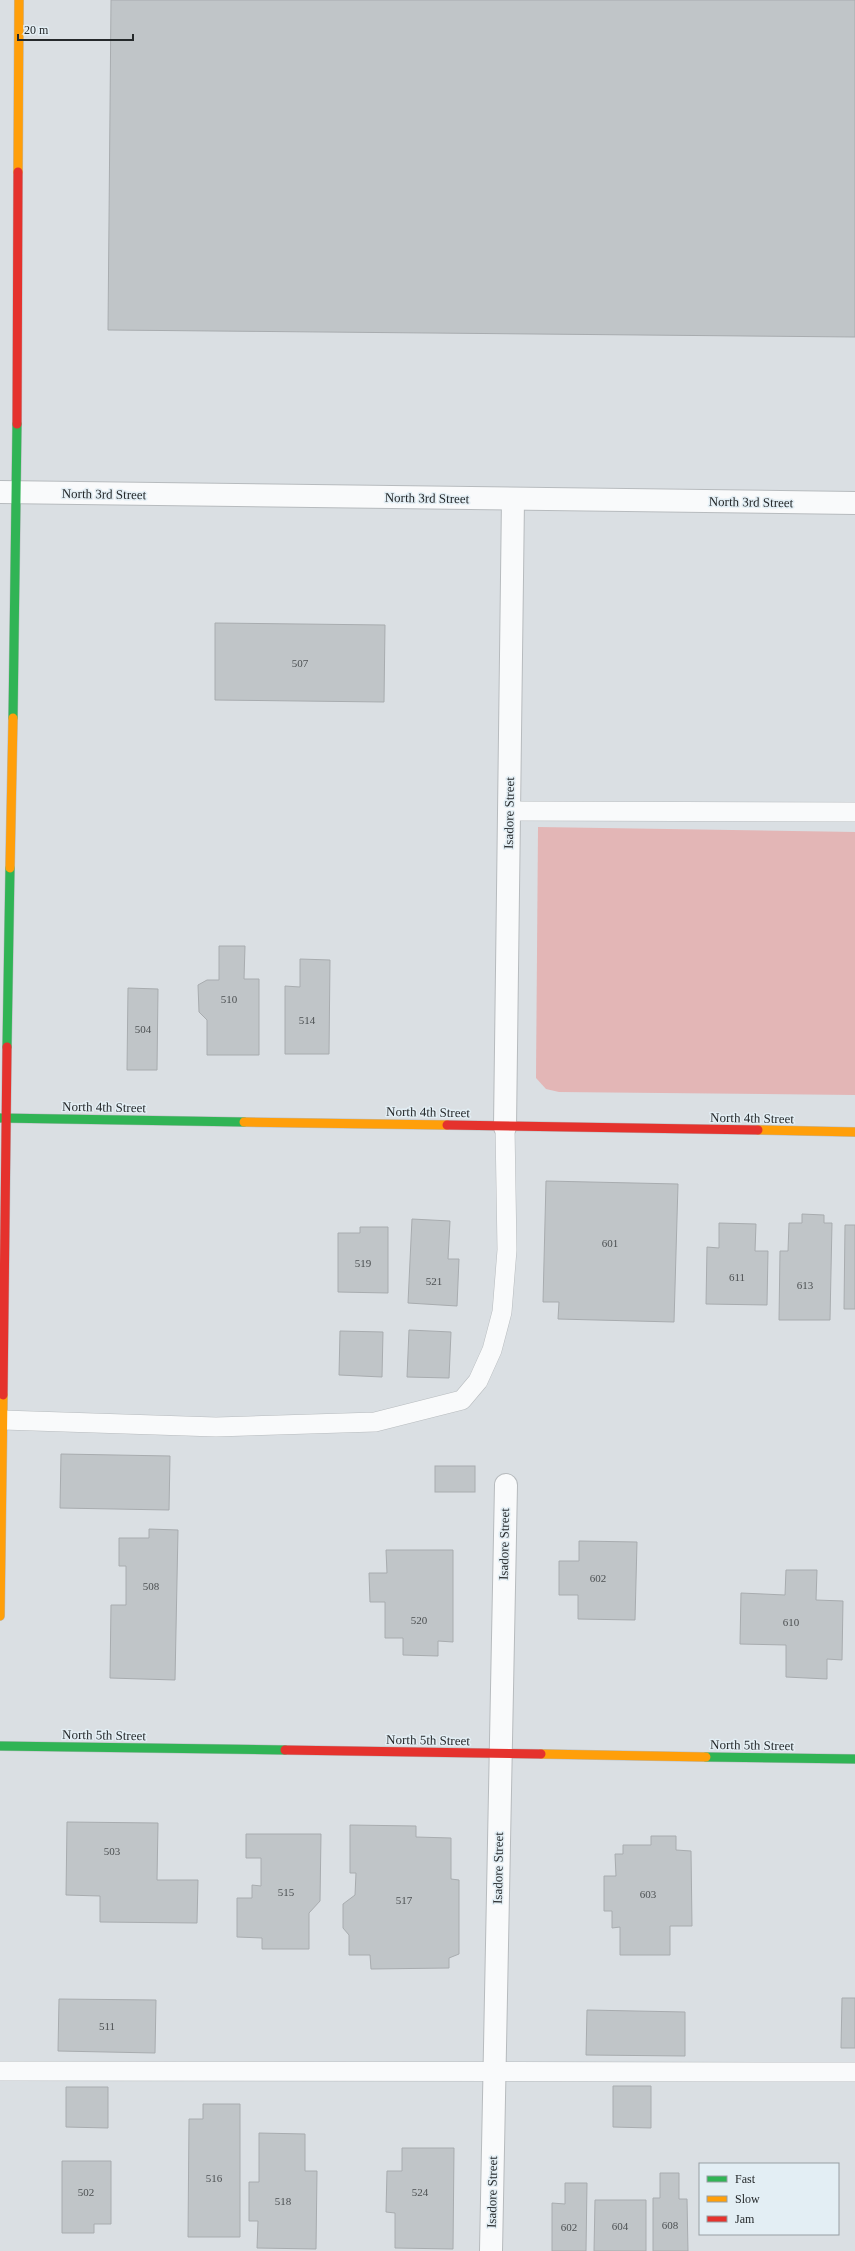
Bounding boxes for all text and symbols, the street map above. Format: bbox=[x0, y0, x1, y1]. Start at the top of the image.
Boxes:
scale bar bbox=[18, 16, 133, 42]
text: 20 m bbox=[24, 23, 49, 37]
street label: North 3rd Street bbox=[62, 486, 147, 502]
street label: North 3rd Street bbox=[385, 490, 470, 506]
street label: North 3rd Street bbox=[709, 494, 794, 510]
house number: 507 bbox=[292, 657, 309, 669]
street label: Isadore Street bbox=[501, 777, 517, 849]
house number: 510 bbox=[221, 993, 238, 1005]
house number: 514 bbox=[299, 1014, 316, 1026]
house number: 504 bbox=[135, 1023, 152, 1035]
street label: North 4th Street bbox=[62, 1099, 146, 1115]
street label: North 4th Street bbox=[386, 1104, 470, 1120]
street label: North 4th Street bbox=[710, 1110, 794, 1126]
house number: 601 bbox=[602, 1237, 618, 1249]
house number: 519 bbox=[355, 1257, 372, 1269]
house number: 611 bbox=[729, 1271, 745, 1283]
house number: 521 bbox=[426, 1275, 442, 1287]
house number: 613 bbox=[797, 1279, 814, 1291]
street label: Isadore Street bbox=[496, 1508, 512, 1580]
house number: 602 bbox=[590, 1572, 606, 1584]
house number: 508 bbox=[143, 1580, 160, 1592]
house number: 520 bbox=[411, 1614, 428, 1626]
house number: 610 bbox=[783, 1616, 800, 1628]
street label: North 5th Street bbox=[62, 1727, 146, 1743]
street label: North 5th Street bbox=[386, 1732, 470, 1748]
street label: North 5th Street bbox=[710, 1737, 794, 1753]
street label: Isadore Street bbox=[490, 1832, 506, 1904]
house number: 503 bbox=[104, 1845, 121, 1857]
house number: 515 bbox=[278, 1886, 295, 1898]
house number: 603 bbox=[640, 1888, 657, 1900]
house number: 517 bbox=[396, 1894, 413, 1906]
house number: 511 bbox=[99, 2020, 115, 2032]
street label: Isadore Street bbox=[484, 2156, 500, 2228]
legend bbox=[699, 2163, 839, 2235]
house number: 516 bbox=[206, 2172, 223, 2184]
text: Fast bbox=[735, 2172, 756, 2186]
house number: 502 bbox=[78, 2186, 94, 2198]
house number: 524 bbox=[412, 2186, 429, 2198]
text: Slow bbox=[735, 2192, 760, 2206]
house number: 518 bbox=[275, 2195, 292, 2207]
text: Jam bbox=[735, 2212, 755, 2226]
house number: 608 bbox=[662, 2219, 679, 2231]
house number: 604 bbox=[612, 2220, 629, 2232]
house number: 602 bbox=[561, 2221, 577, 2233]

